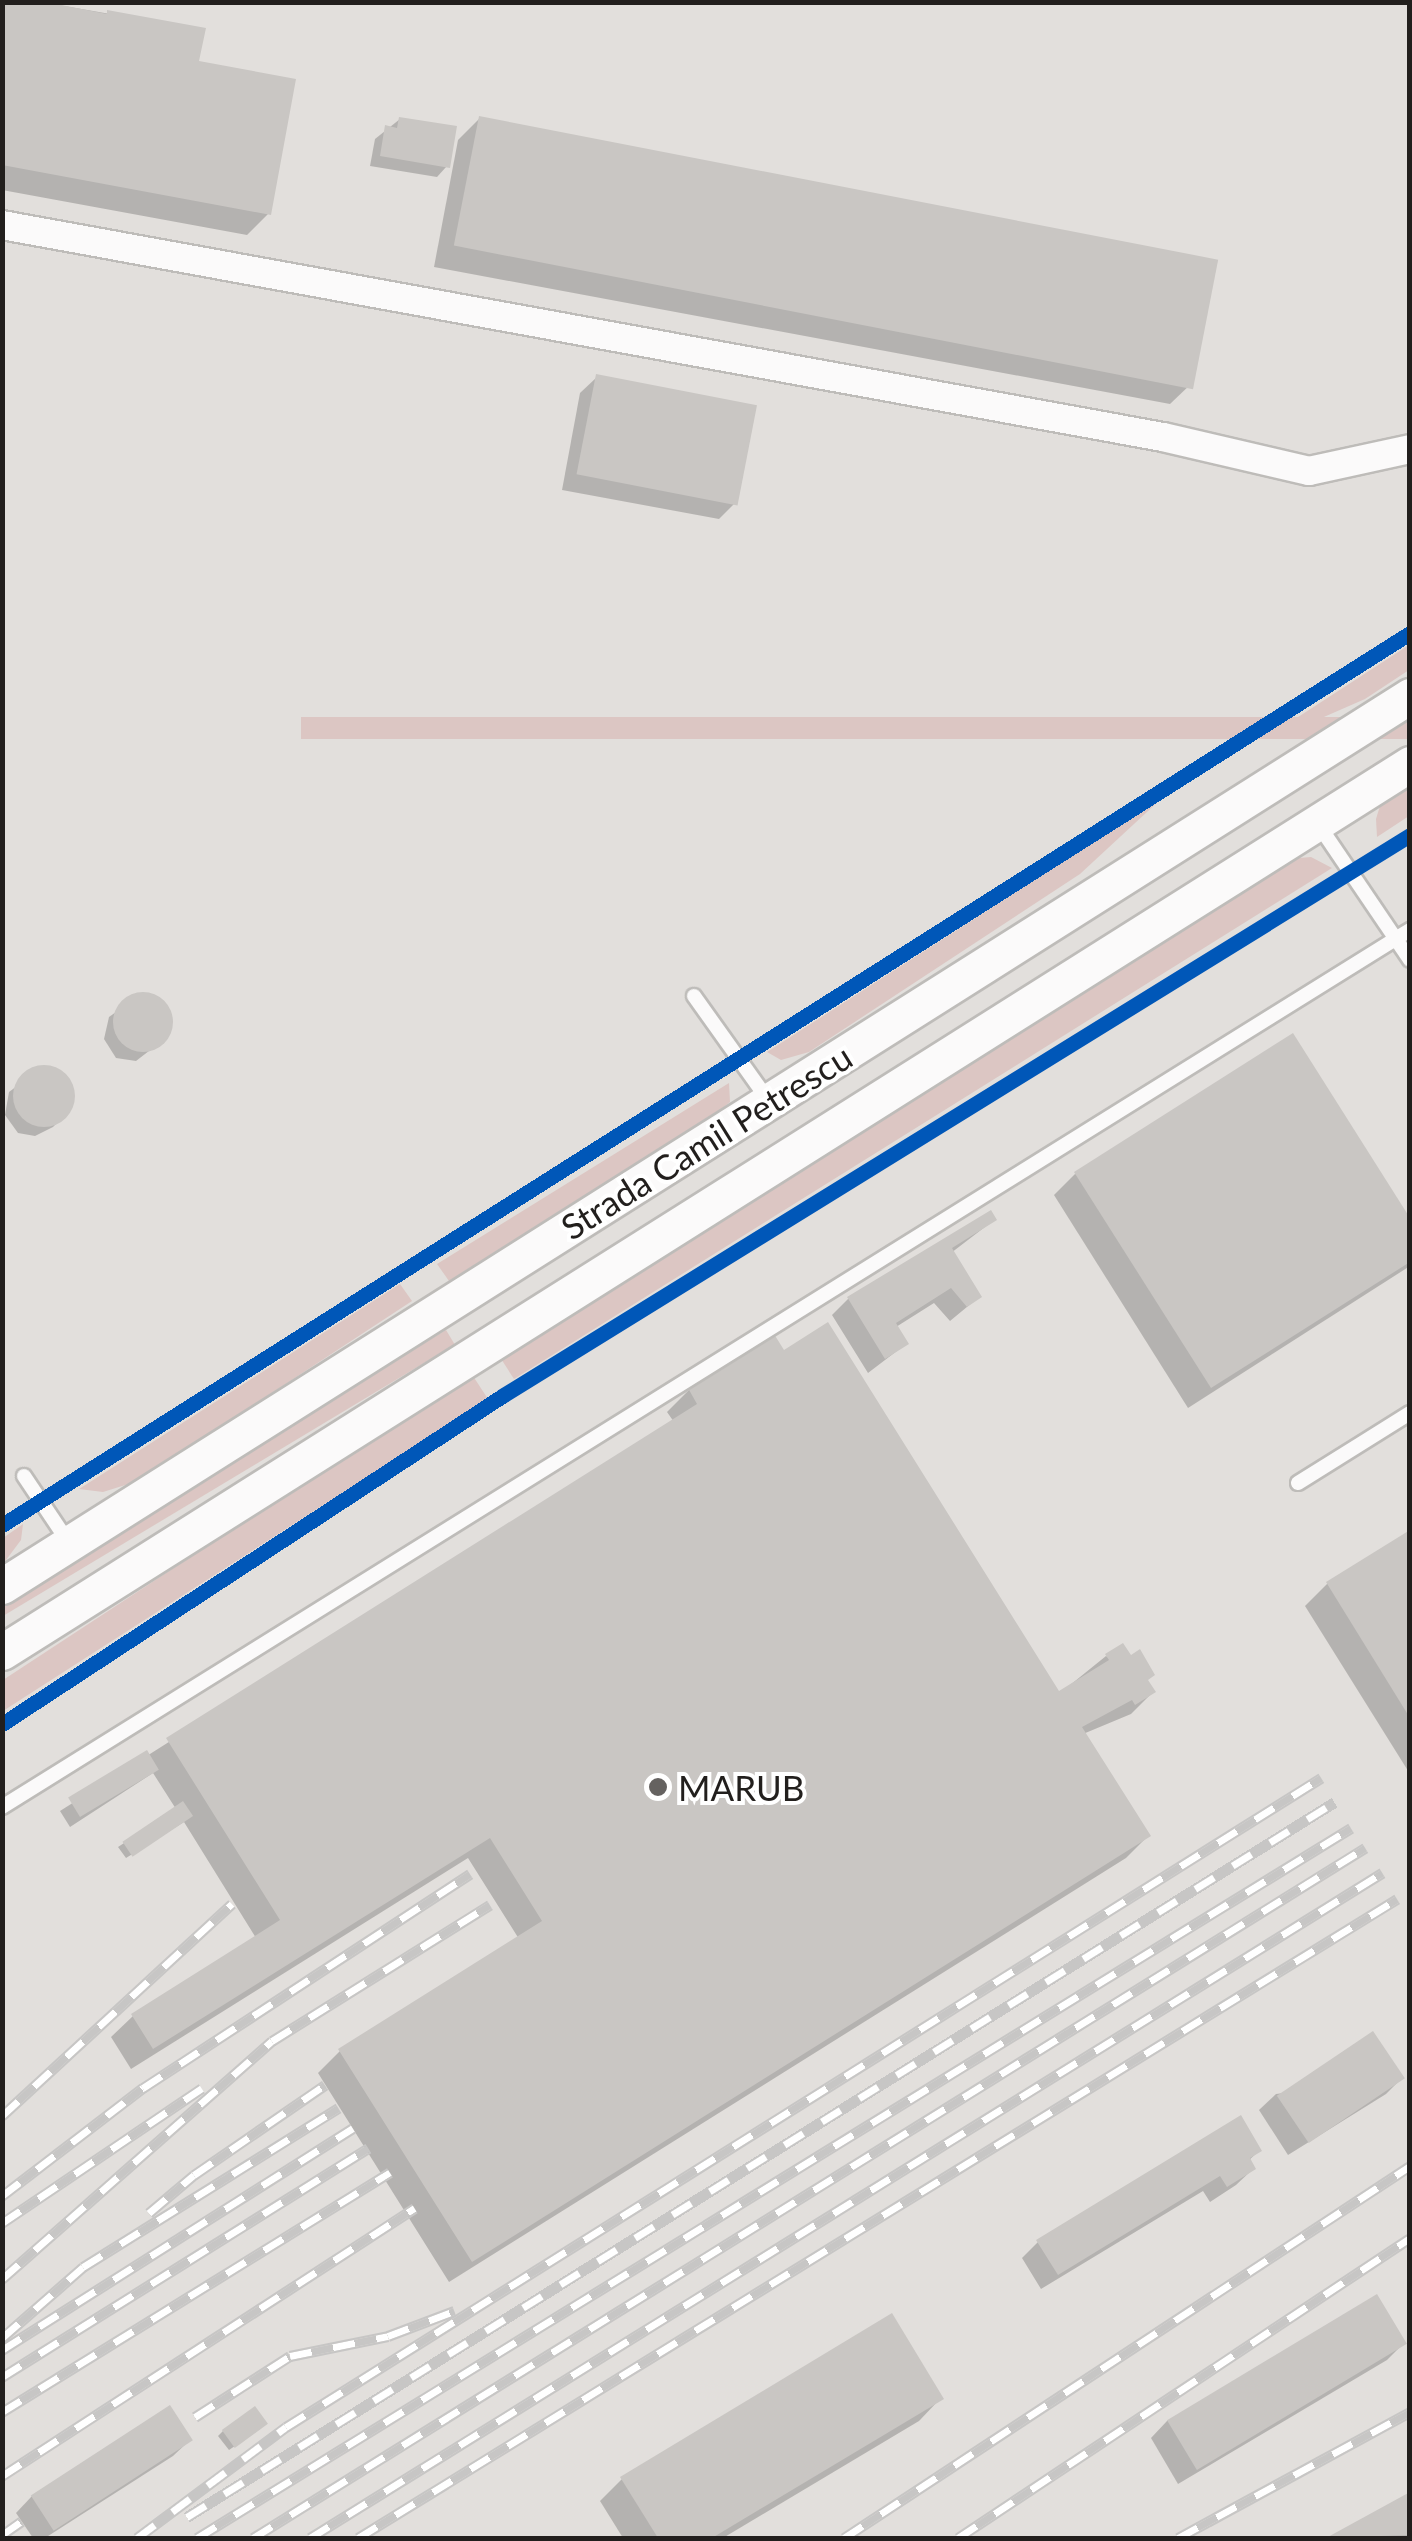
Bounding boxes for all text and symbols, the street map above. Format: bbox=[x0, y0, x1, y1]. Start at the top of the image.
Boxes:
street label: Strada Camil Petrescu bbox=[553, 1035, 859, 1247]
place label: MARUB bbox=[678, 1766, 804, 1808]
marker: MARUB bbox=[647, 1776, 669, 1798]

